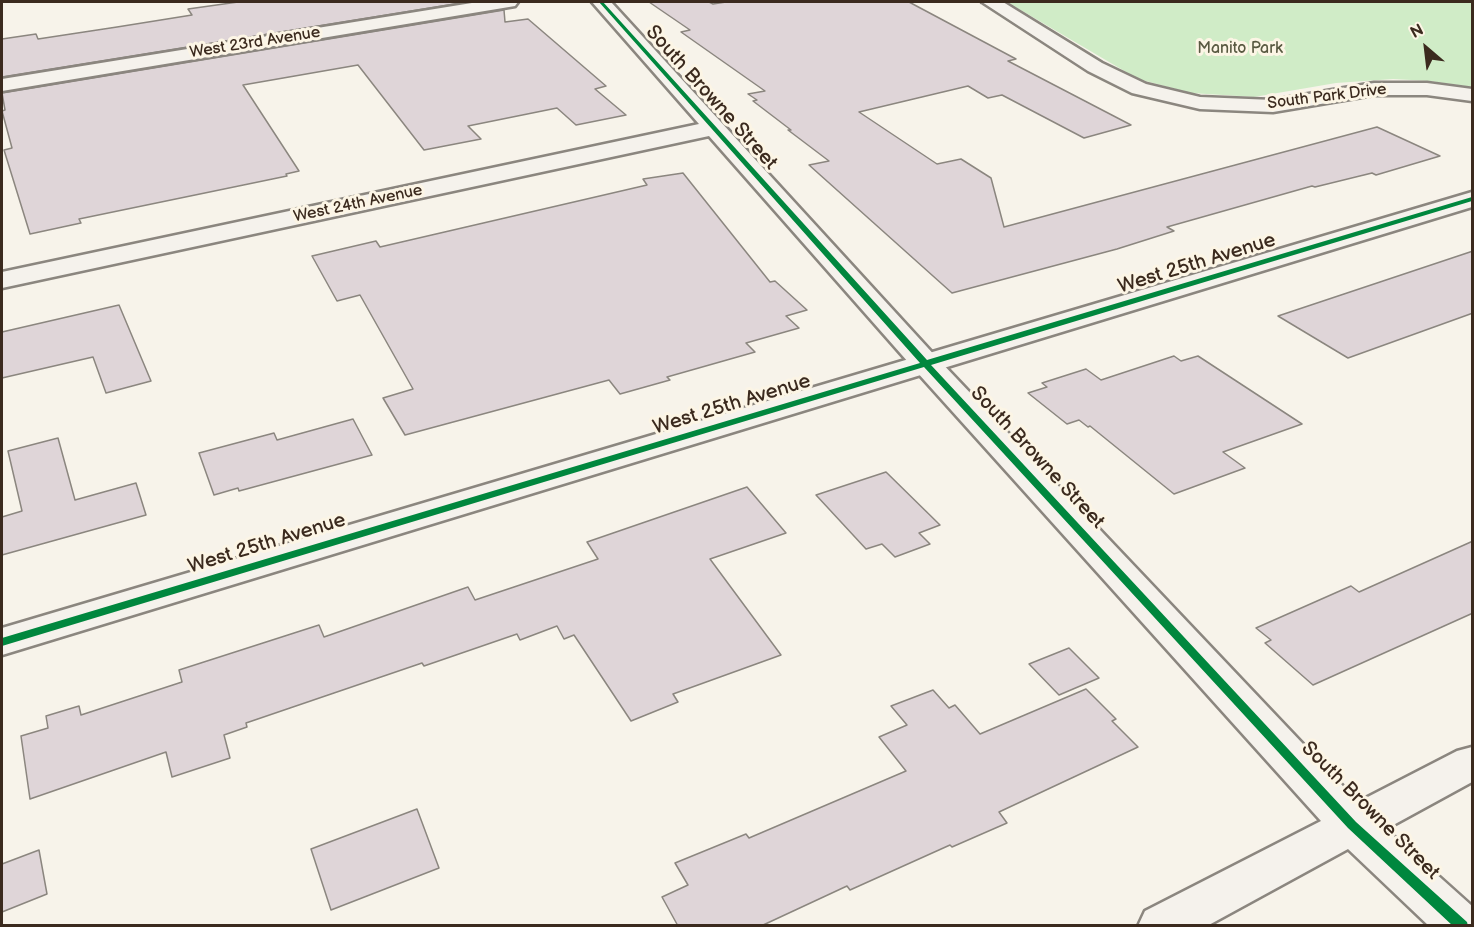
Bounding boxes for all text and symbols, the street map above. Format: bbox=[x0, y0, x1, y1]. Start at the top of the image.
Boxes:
north arrow bbox=[1396, 18, 1456, 78]
text: N bbox=[1408, 20, 1427, 43]
street label: South Browne Street bbox=[640, 21, 782, 175]
street label: West 23rd Avenue bbox=[188, 23, 322, 63]
park label: Manito Park bbox=[1197, 39, 1283, 59]
street label: South Park Drive bbox=[1266, 80, 1388, 114]
street label: West 24th Avenue bbox=[292, 181, 424, 227]
street label: West 25th Avenue bbox=[1115, 229, 1279, 299]
street label: West 25th Avenue bbox=[650, 370, 814, 440]
street label: South Browne Street bbox=[965, 382, 1109, 534]
street label: West 25th Avenue bbox=[185, 509, 349, 579]
street label: South Browne Street bbox=[1296, 737, 1444, 885]

